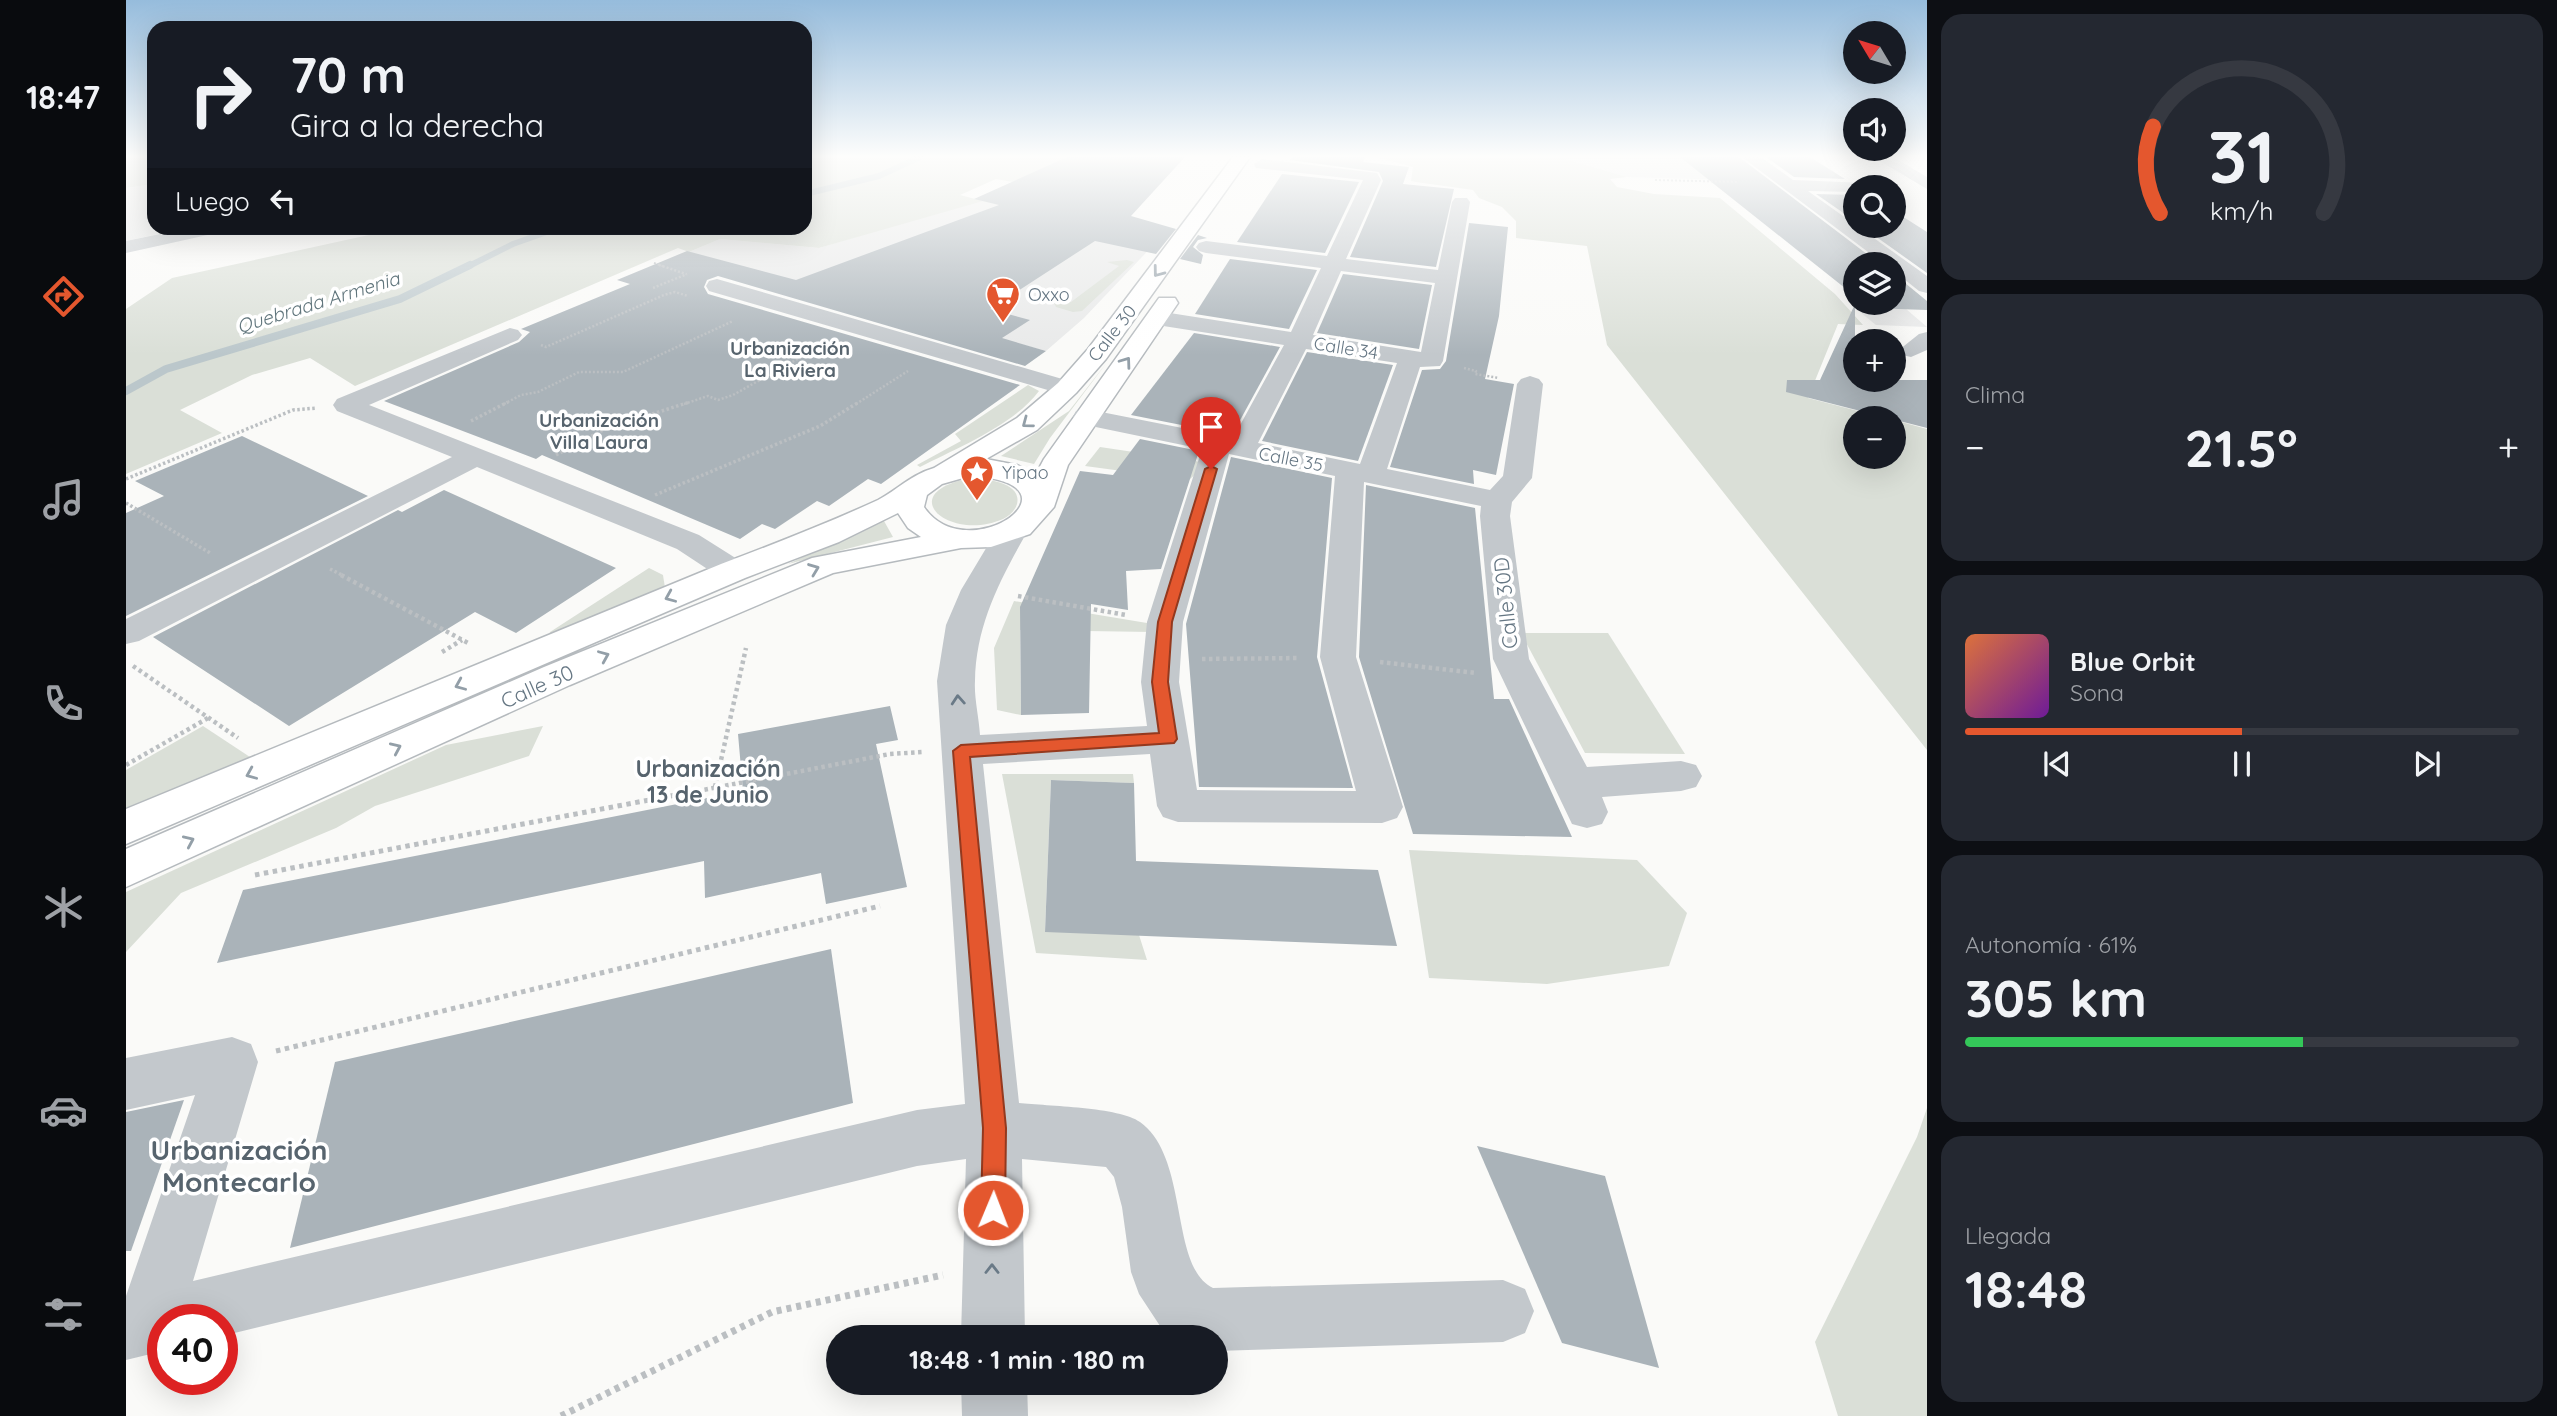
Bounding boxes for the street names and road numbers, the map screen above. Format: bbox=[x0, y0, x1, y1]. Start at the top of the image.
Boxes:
street label: Calle 30 bbox=[1083, 300, 1141, 366]
street label: Calle 34 bbox=[1312, 332, 1380, 364]
street label: Calle 35 bbox=[1257, 442, 1325, 476]
street label: Calle 30D bbox=[1487, 556, 1523, 650]
street label: Calle 30 bbox=[497, 658, 577, 714]

